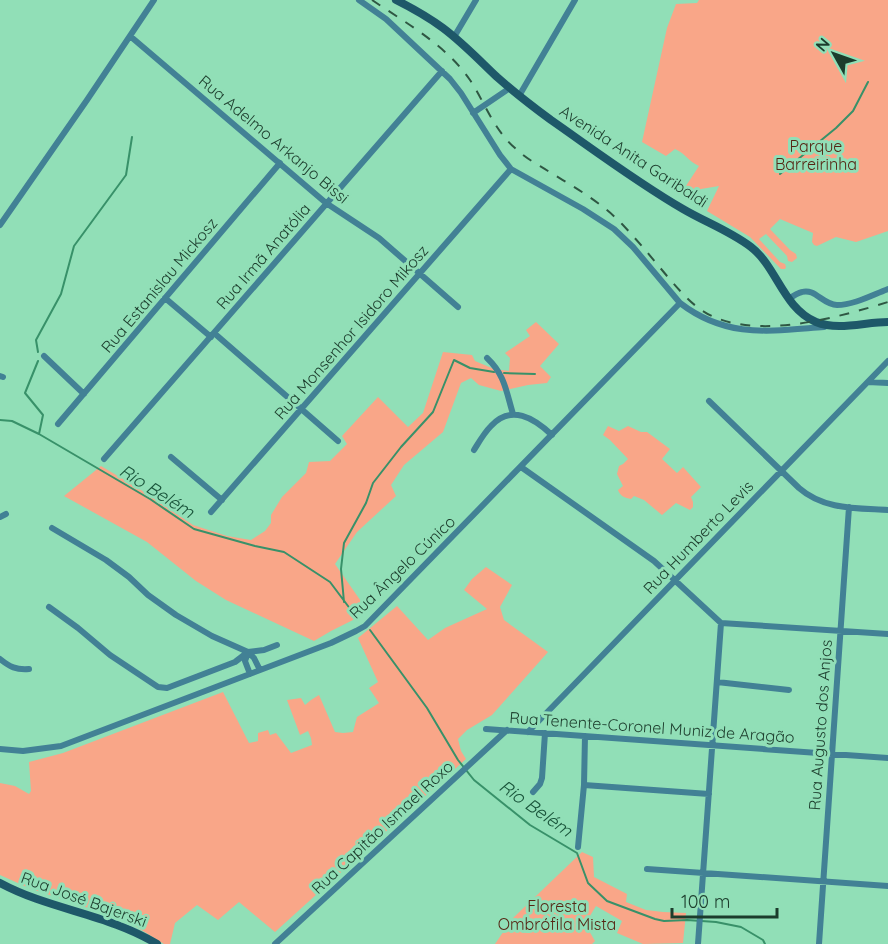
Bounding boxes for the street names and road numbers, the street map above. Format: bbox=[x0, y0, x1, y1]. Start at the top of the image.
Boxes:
street label: Rua Adelmo Arkanjo Bissi bbox=[195, 70, 353, 208]
street label: Avenida Anita Garibaldi bbox=[556, 101, 712, 211]
street label: Rua Irmã Anatólia bbox=[212, 199, 314, 313]
street label: Rua Estanislau Mickosz bbox=[97, 213, 221, 357]
street label: Rua Monsenhor Isidoro Mikosz bbox=[270, 241, 432, 423]
street label: Rua Humberto Levis bbox=[639, 476, 757, 598]
street label: Rua Ângelo Cúnico bbox=[345, 511, 459, 623]
street label: Rua Augusto dos Anjos bbox=[804, 639, 836, 811]
street label: Rua Tenente-Coronel Muniz de Aragão bbox=[509, 707, 795, 747]
street label: Rua Capitão Ismael Roxo bbox=[307, 756, 457, 898]
street label: Rua José Bajerski bbox=[18, 867, 150, 931]

